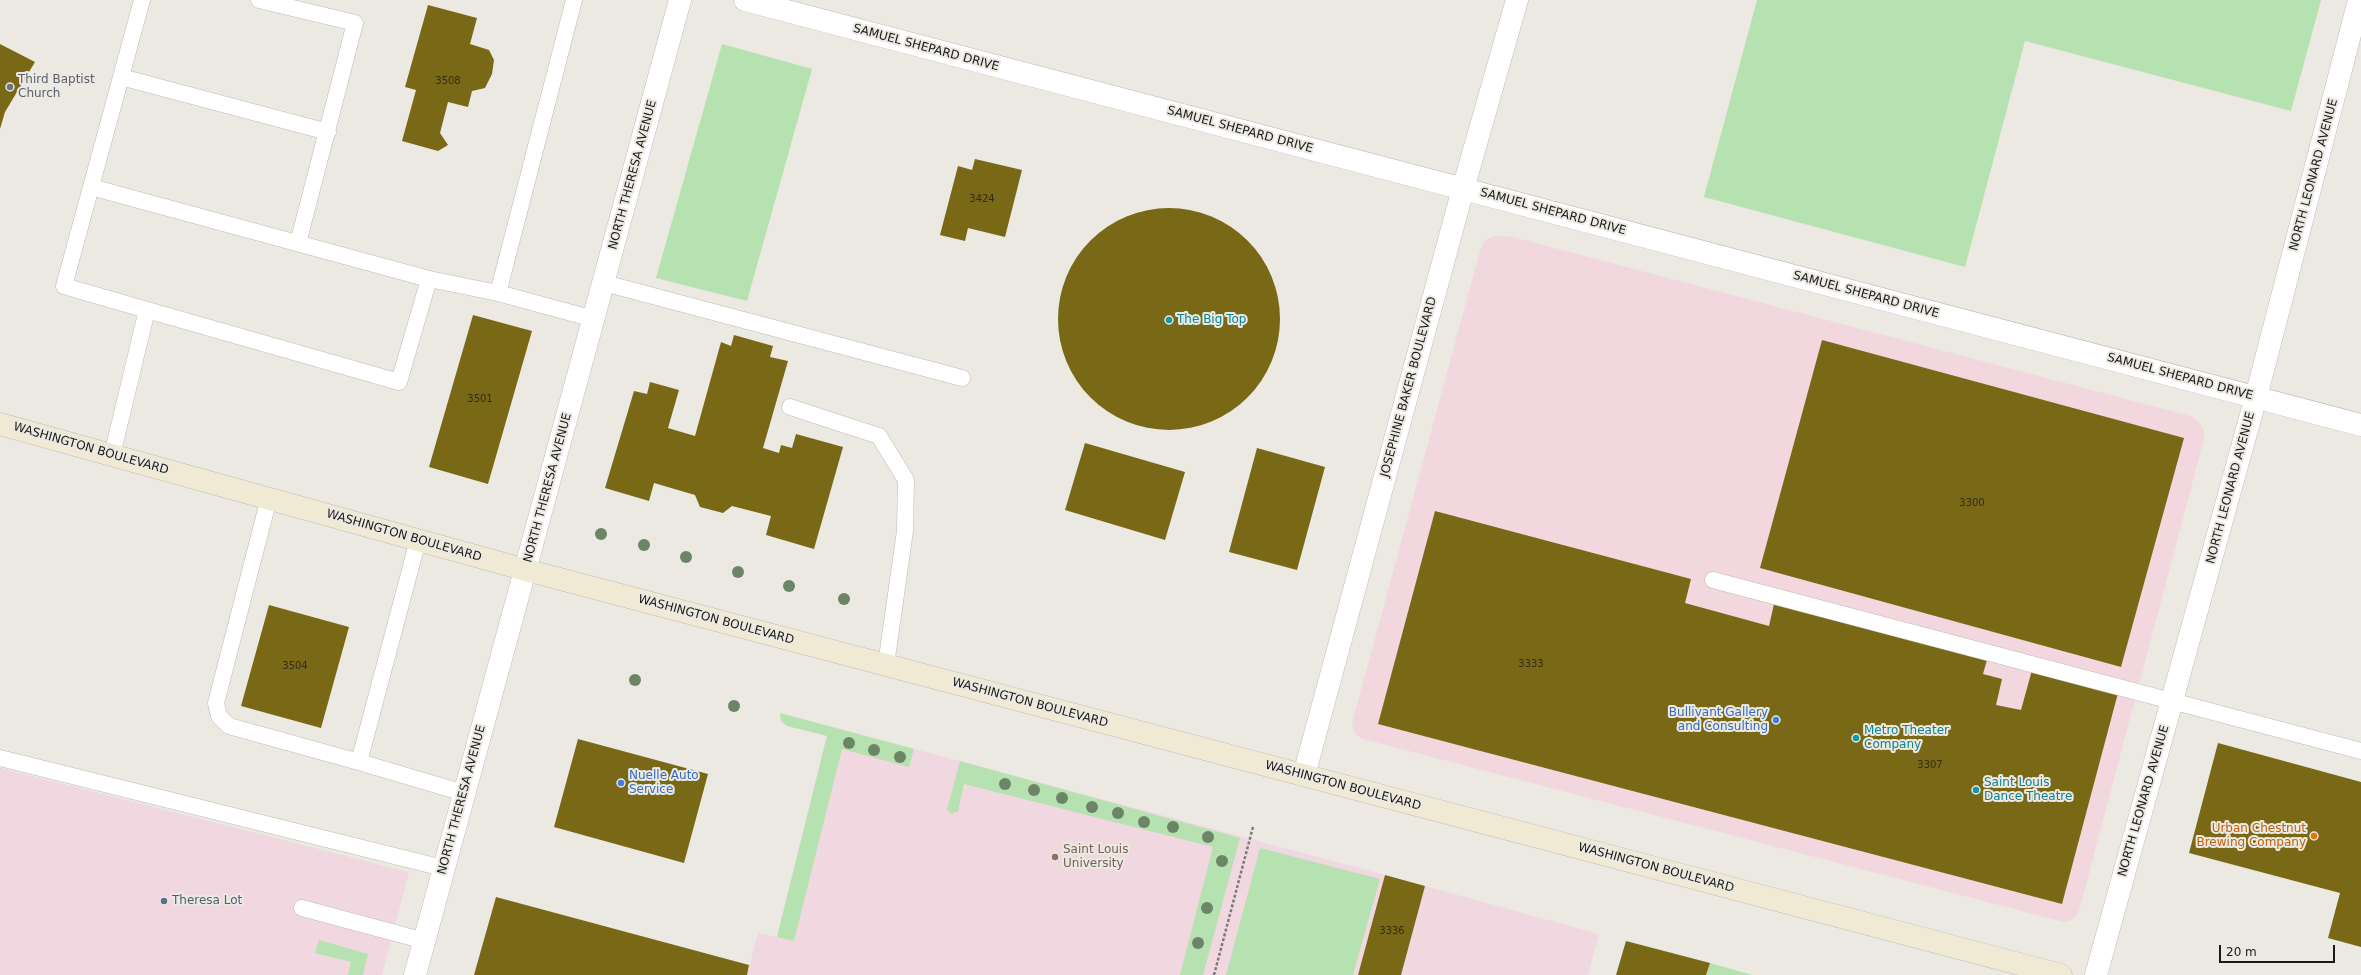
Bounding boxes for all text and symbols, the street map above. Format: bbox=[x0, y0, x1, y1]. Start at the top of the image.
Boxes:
street label: SAMUEL SHEPARD DRIVE bbox=[851, 22, 1001, 74]
place label: Third Baptist Church bbox=[18, 73, 95, 101]
house number: 3508 bbox=[435, 75, 461, 87]
marker: Third Baptist Church bbox=[5, 82, 15, 92]
street label: NORTH LEONARD AVENUE bbox=[2287, 97, 2341, 253]
street label: NORTH THERESA AVENUE bbox=[606, 99, 660, 251]
street label: SAMUEL SHEPARD DRIVE bbox=[1165, 104, 1315, 156]
street label: SAMUEL SHEPARD DRIVE bbox=[1478, 186, 1628, 238]
house number: 3424 bbox=[969, 193, 995, 205]
street label: SAMUEL SHEPARD DRIVE bbox=[1791, 269, 1941, 321]
street label: JOSEPHINE BAKER BOULEVARD bbox=[1378, 295, 1440, 479]
place label: The Big Top bbox=[1177, 313, 1246, 327]
marker: The Big Top bbox=[1164, 315, 1174, 325]
street label: SAMUEL SHEPARD DRIVE bbox=[2105, 351, 2255, 403]
house number: 3501 bbox=[467, 393, 493, 405]
street label: NORTH LEONARD AVENUE bbox=[2204, 410, 2258, 566]
street label: NORTH THERESA AVENUE bbox=[521, 412, 575, 564]
street label: WASHINGTON BOULEVARD bbox=[12, 420, 170, 478]
house number: 3300 bbox=[1959, 497, 1985, 509]
street label: WASHINGTON BOULEVARD bbox=[325, 507, 483, 565]
street label: WASHINGTON BOULEVARD bbox=[636, 592, 796, 648]
house number: 3333 bbox=[1518, 658, 1544, 670]
house number: 3504 bbox=[282, 660, 308, 672]
street label: WASHINGTON BOULEVARD bbox=[950, 675, 1110, 731]
place label: Bullivant Gallery and Consulting bbox=[1669, 706, 1768, 734]
marker: Bullivant Gallery and Consulting bbox=[1771, 715, 1781, 725]
street label: NORTH THERESA AVENUE bbox=[435, 724, 489, 876]
place label: Metro Theater Company bbox=[1864, 724, 1949, 752]
street label: NORTH LEONARD AVENUE bbox=[2115, 724, 2173, 878]
marker: Metro Theater Company bbox=[1851, 733, 1861, 743]
street label: WASHINGTON BOULEVARD bbox=[1263, 758, 1423, 814]
house number: 3307 bbox=[1917, 759, 1943, 771]
place label: Nuelle Auto Service bbox=[629, 769, 699, 797]
place label: Saint Louis Dance Theatre bbox=[1984, 776, 2072, 804]
marker: Nuelle Auto Service bbox=[616, 778, 626, 788]
marker: Saint Louis Dance Theatre bbox=[1971, 785, 1981, 795]
place label: Urban Chestnut Brewing Company bbox=[2196, 822, 2306, 850]
marker: Urban Chestnut Brewing Company bbox=[2309, 831, 2319, 841]
street label: WASHINGTON BOULEVARD bbox=[1576, 840, 1736, 896]
place label: Saint Louis University bbox=[1063, 843, 1128, 871]
marker: Saint Louis University bbox=[1050, 852, 1060, 862]
place label: Theresa Lot bbox=[172, 894, 242, 908]
marker: Theresa Lot bbox=[159, 896, 169, 906]
house number: 3336 bbox=[1379, 925, 1405, 937]
scale bar bbox=[2221, 937, 2337, 963]
text: 20 m bbox=[2226, 945, 2257, 959]

